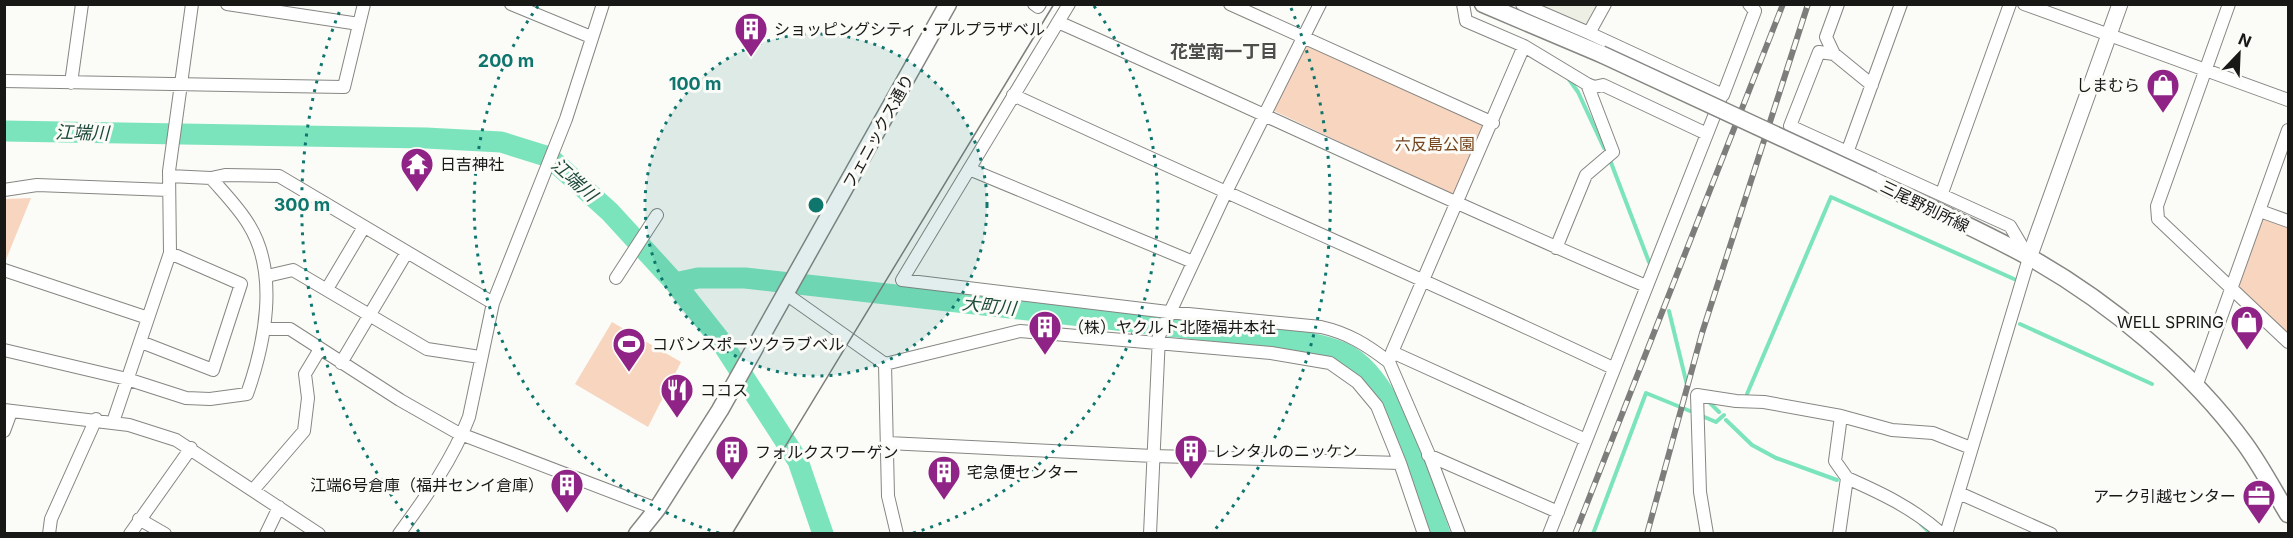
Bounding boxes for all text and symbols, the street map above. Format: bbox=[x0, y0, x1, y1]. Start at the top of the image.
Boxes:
building icon: ショッピングシティ・アルプラザベル bbox=[733, 11, 769, 58]
place label: ショッピングシティ・アルプラザベル bbox=[774, 19, 1045, 39]
north arrow bbox=[2209, 24, 2269, 84]
text: N bbox=[2235, 29, 2254, 52]
district label: 花堂南一丁目 bbox=[1170, 41, 1278, 62]
text: 200 m bbox=[478, 50, 534, 71]
shop icon: しまむら bbox=[2145, 67, 2181, 114]
street label: フェニックス通り bbox=[838, 70, 918, 192]
text: 100 m bbox=[669, 73, 721, 94]
place label: しまむら bbox=[2076, 75, 2140, 95]
water label: 江端川 bbox=[55, 122, 111, 144]
park label: 六反島公園 bbox=[1395, 134, 1475, 154]
temple icon: 日吉神社 bbox=[399, 146, 435, 193]
place label: 日吉神社 bbox=[440, 154, 504, 174]
water label: 江端川 bbox=[547, 154, 603, 207]
street label: 三尾野別所線 bbox=[1877, 176, 1973, 236]
text: 300 m bbox=[274, 194, 330, 215]
centre of rings bbox=[806, 195, 826, 215]
water label: 大町川 bbox=[961, 292, 1019, 319]
shop icon: WELL SPRING bbox=[2229, 304, 2265, 351]
building icon: （株）ヤクルト北陸福井本社 bbox=[1027, 309, 1063, 356]
place label: WELL SPRING bbox=[2117, 312, 2224, 332]
place label: （株）ヤクルト北陸福井本社 bbox=[1068, 317, 1276, 337]
sports icon: コパンスポーツクラブベル bbox=[611, 326, 647, 373]
place label: コパンスポーツクラブベル bbox=[652, 334, 844, 354]
restaurant icon: ココス bbox=[659, 372, 695, 419]
place label: ココス bbox=[700, 380, 748, 400]
building icon: レンタルのニッケン bbox=[1173, 433, 1209, 480]
building icon: フォルクスワーゲン bbox=[714, 434, 750, 481]
place label: レンタルのニッケン bbox=[1214, 441, 1358, 461]
place label: フォルクスワーゲン bbox=[755, 442, 899, 462]
building icon: 宅急便センター bbox=[926, 454, 962, 501]
place label: 宅急便センター bbox=[967, 462, 1079, 482]
building icon: 江端6号倉庫（福井センイ倉庫） bbox=[549, 467, 585, 514]
place label: 江端6号倉庫（福井センイ倉庫） bbox=[310, 475, 544, 495]
office icon: アーク引越センター bbox=[2241, 478, 2277, 525]
place label: アーク引越センター bbox=[2093, 486, 2236, 506]

